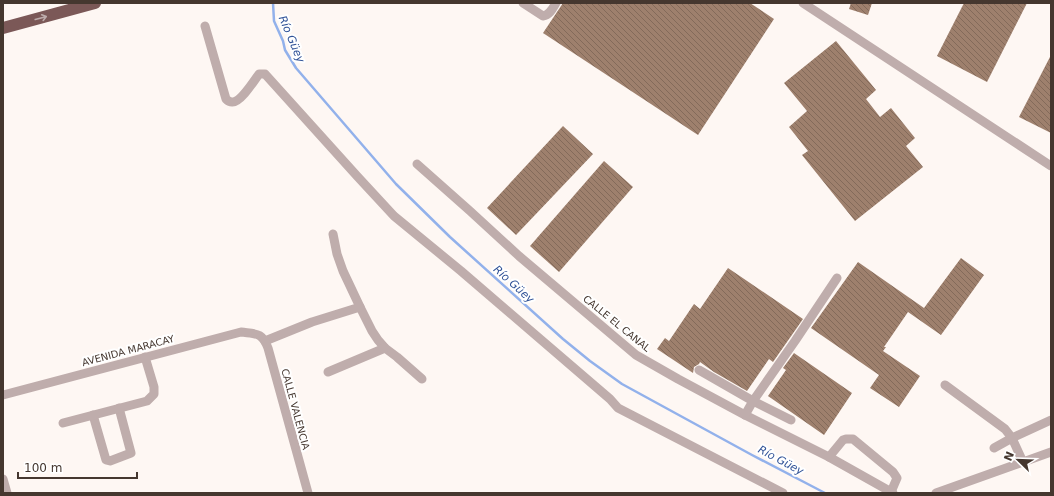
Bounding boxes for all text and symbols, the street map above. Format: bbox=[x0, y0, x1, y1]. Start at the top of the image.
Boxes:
one-way arrow bbox=[34, 14, 47, 21]
water label: Río Güey bbox=[276, 14, 307, 65]
water label: Río Güey bbox=[491, 263, 537, 306]
street label: CALLE EL CANAL bbox=[581, 293, 653, 354]
street label: AVENIDA MARACAY bbox=[81, 333, 176, 368]
street label: CALLE VALENCIA bbox=[279, 367, 312, 451]
north arrow bbox=[998, 440, 1038, 480]
water label: Río Güey bbox=[756, 443, 806, 478]
text: N bbox=[1001, 450, 1017, 463]
scale bar bbox=[18, 454, 137, 480]
text: 100 m bbox=[24, 461, 62, 475]

